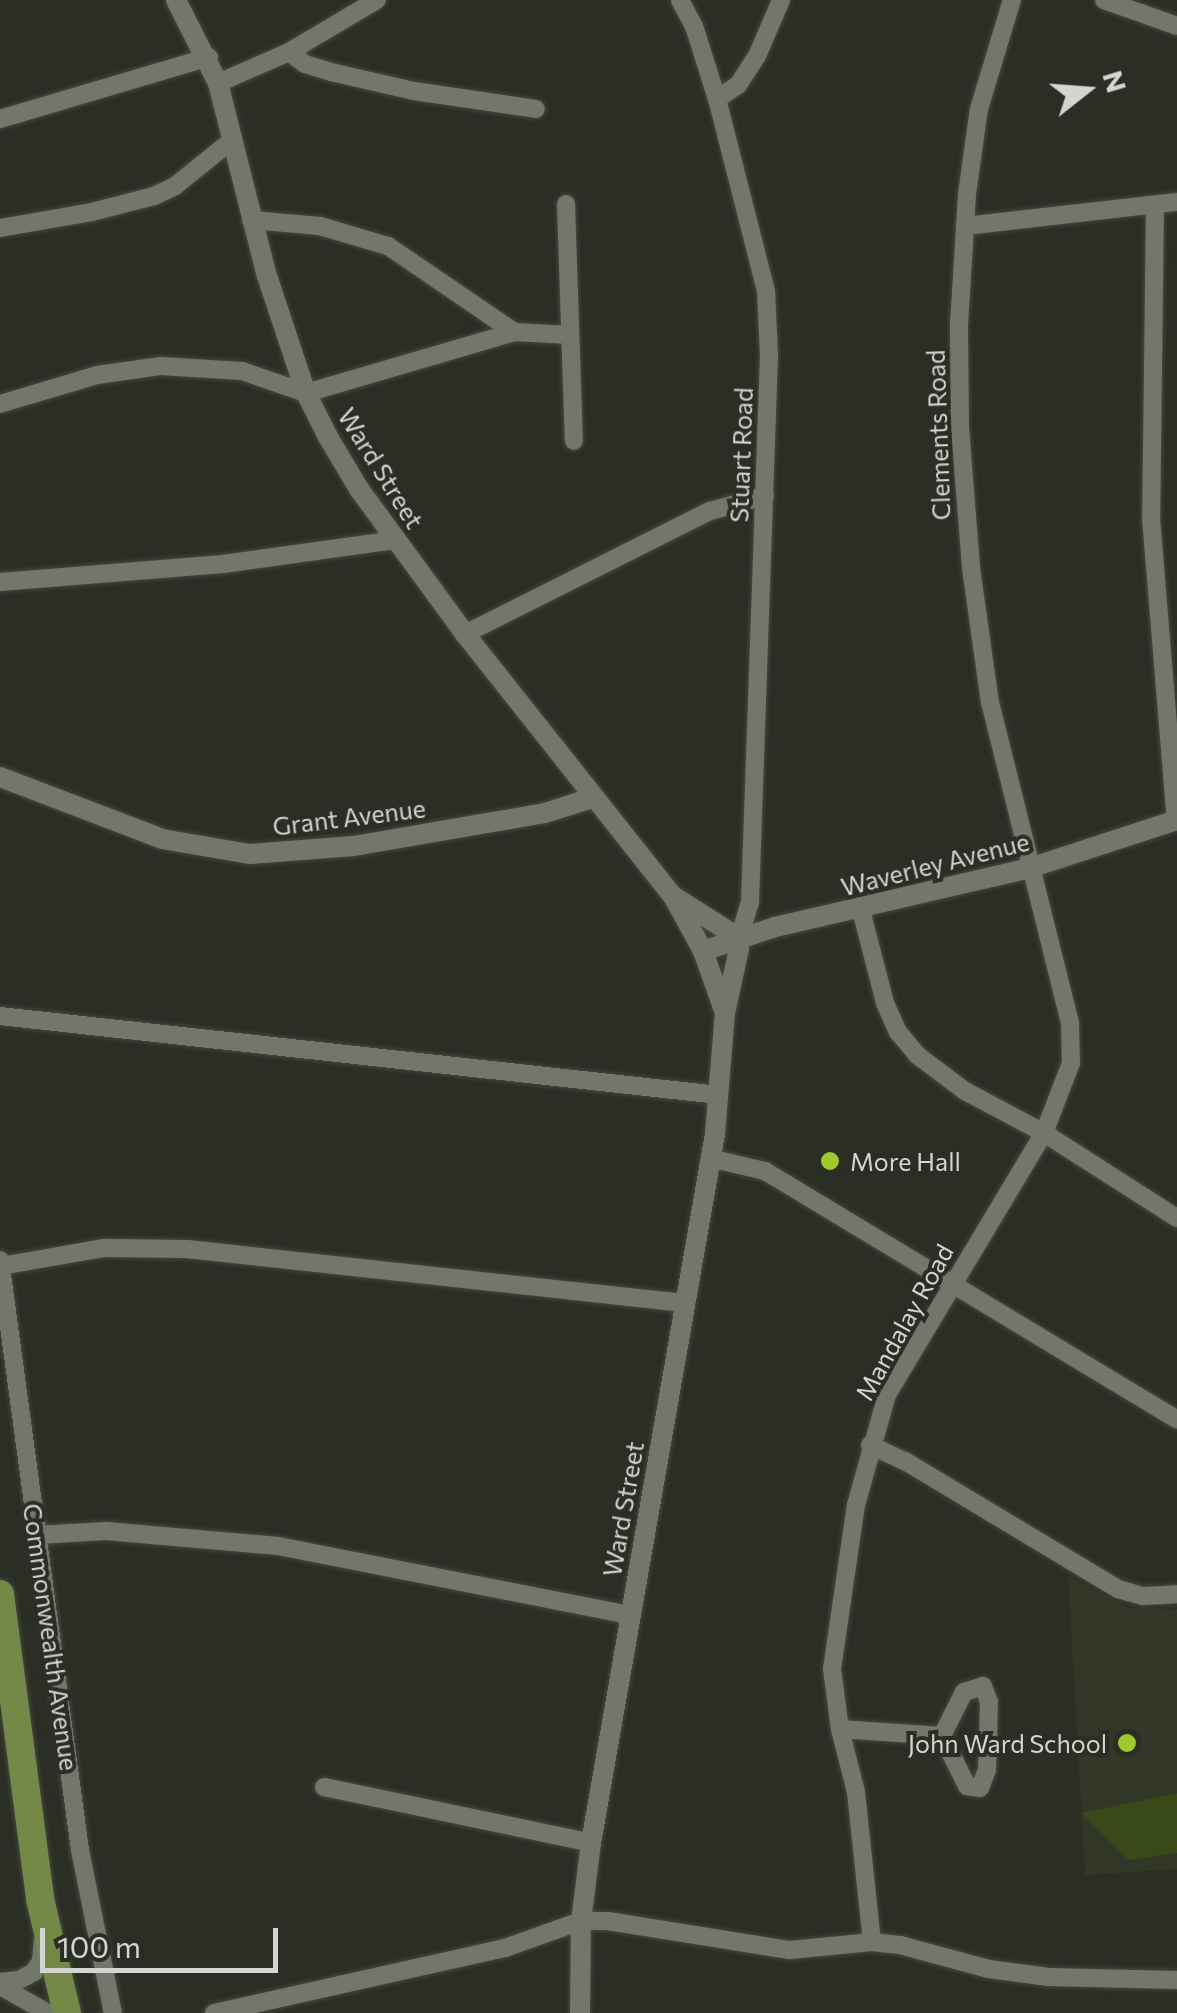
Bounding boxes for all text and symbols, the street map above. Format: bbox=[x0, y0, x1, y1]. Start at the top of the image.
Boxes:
north arrow bbox=[1037, 40, 1137, 140]
text: N bbox=[1096, 66, 1135, 96]
street label: Clements Road bbox=[920, 349, 956, 521]
street label: Stuart Road bbox=[724, 387, 758, 523]
street label: Ward Street bbox=[332, 402, 430, 534]
street label: Grant Avenue bbox=[271, 793, 427, 841]
street label: Waverley Avenue bbox=[838, 826, 1032, 902]
place label: More Hall bbox=[850, 1146, 961, 1176]
marker: More Hall bbox=[819, 1150, 841, 1172]
street label: Mandalay Road bbox=[849, 1239, 959, 1405]
street label: Ward Street bbox=[596, 1439, 650, 1579]
street label: Commonwealth Avenue bbox=[17, 1501, 85, 1773]
place label: John Ward School bbox=[908, 1728, 1107, 1758]
marker: John Ward School bbox=[1116, 1732, 1138, 1754]
scale bar bbox=[45, 1908, 282, 1970]
text: 100 m bbox=[57, 1927, 141, 1964]

